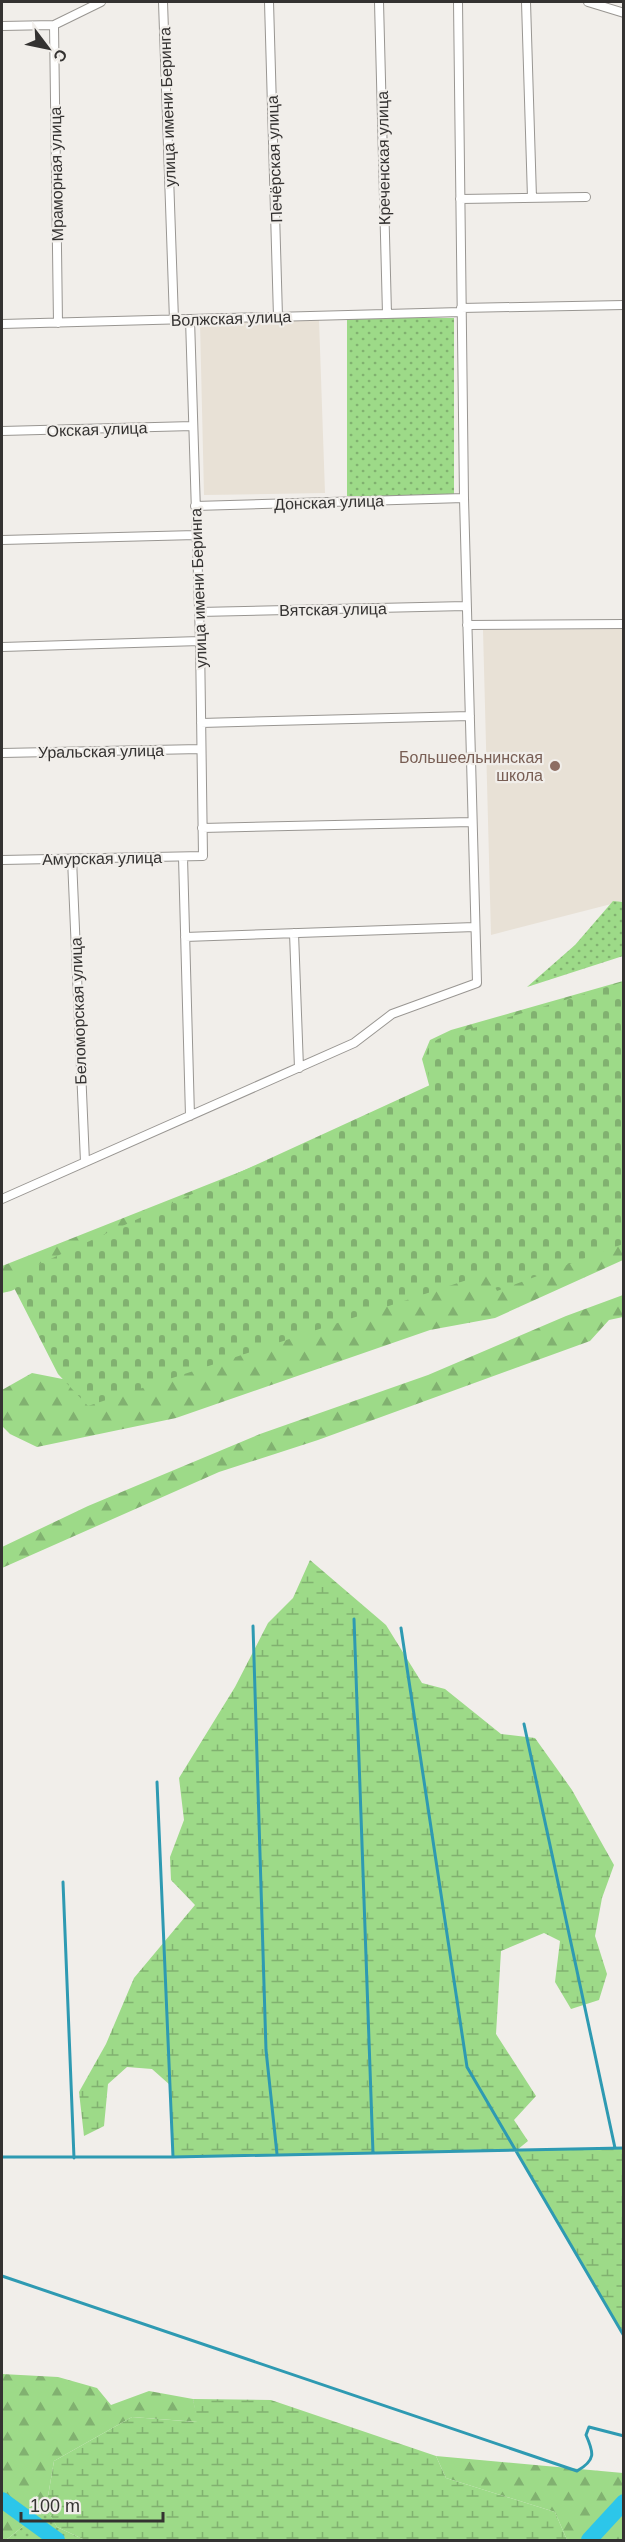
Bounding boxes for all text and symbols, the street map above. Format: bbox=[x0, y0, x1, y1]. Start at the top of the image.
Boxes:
north arrow bbox=[18, 18, 78, 78]
street label: улица имени Беринга bbox=[156, 27, 179, 187]
text: С bbox=[50, 46, 71, 65]
street label: Креченская улица bbox=[374, 91, 393, 225]
street label: Печёрская улица bbox=[264, 95, 285, 223]
street label: Мраморная улица bbox=[47, 106, 66, 242]
street label: Волжская улица bbox=[170, 308, 292, 329]
street label: Окская улица bbox=[46, 419, 148, 440]
street label: Донская улица bbox=[274, 492, 384, 513]
street label: улица имени Беринга bbox=[187, 508, 210, 668]
street label: Вятская улица bbox=[279, 600, 387, 619]
street label: Уральская улица bbox=[38, 742, 164, 761]
place label: Большеельнинская школа bbox=[399, 749, 543, 784]
marker: Большеельнинская школа bbox=[548, 759, 562, 773]
street label: Амурская улица bbox=[42, 849, 162, 868]
street label: Беломорская улица bbox=[67, 937, 90, 1085]
scale bar bbox=[21, 2485, 164, 2523]
text: 100 m bbox=[30, 2496, 80, 2516]

